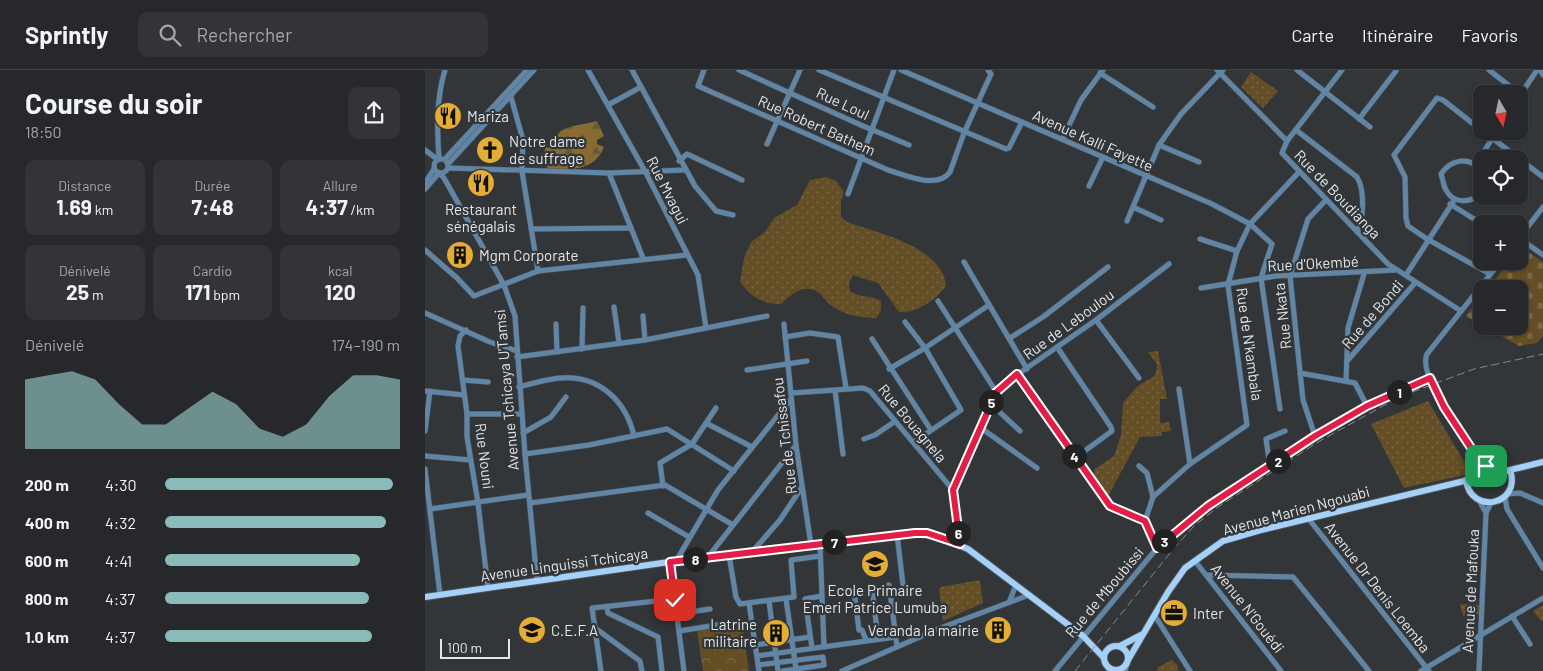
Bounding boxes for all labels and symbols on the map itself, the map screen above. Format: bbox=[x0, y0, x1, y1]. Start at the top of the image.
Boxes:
street label: Rue Loul bbox=[814, 83, 872, 123]
north arrow bbox=[1473, 85, 1527, 140]
street label: Rue Robert Bathem bbox=[756, 91, 878, 159]
restaurant icon: Mariza bbox=[433, 101, 463, 131]
street label: Avenue Kalli Fayette bbox=[1030, 105, 1156, 175]
place label: Mariza bbox=[467, 107, 509, 125]
place label: Notre dame de suffrage bbox=[509, 132, 585, 167]
church icon: Notre dame de suffrage bbox=[475, 135, 505, 165]
street label: Rue de Boudianga bbox=[1291, 146, 1385, 242]
street label: Rue Mvagui bbox=[643, 153, 693, 227]
restaurant icon: Restaurant sénégalais bbox=[466, 168, 496, 198]
place label: Restaurant sénégalais bbox=[445, 200, 517, 235]
building icon: Mgm Corporate bbox=[445, 240, 475, 270]
place label: Mgm Corporate bbox=[479, 246, 579, 264]
street label: Rue d'Okembé bbox=[1267, 252, 1359, 274]
street label: Rue de Bondi bbox=[1337, 276, 1407, 352]
street label: Rue Nkata bbox=[1270, 282, 1294, 350]
street label: Rue de Leboulou bbox=[1019, 285, 1117, 363]
street label: Rue de N'kambala bbox=[1233, 286, 1267, 402]
street label: Avenue Tchicaya U'Tamsi bbox=[490, 309, 522, 471]
street label: Rue de Tchissafou bbox=[768, 377, 800, 495]
street label: Rue Bouagnela bbox=[875, 380, 951, 466]
pin: 1 bbox=[1387, 380, 1411, 404]
pin: 5 bbox=[979, 390, 1003, 414]
street label: Rue Nouni bbox=[472, 422, 498, 490]
pin: 4 bbox=[1061, 444, 1087, 468]
pin bbox=[1465, 445, 1507, 487]
pin: 2 bbox=[1265, 448, 1291, 474]
street label: Avenue Marien Ngouabi bbox=[1221, 482, 1371, 538]
street label: Avenue Dr Denis Loemba bbox=[1321, 518, 1435, 656]
pin: 6 bbox=[945, 520, 971, 546]
pin: 3 bbox=[1151, 528, 1177, 554]
street label: Avenue de Mafouka bbox=[1458, 529, 1482, 653]
pin: 7 bbox=[821, 530, 847, 554]
street label: Avenue Linguissi Tchicaya bbox=[479, 543, 649, 585]
street label: Rue de Mboubissi bbox=[1061, 543, 1147, 641]
pin: 8 bbox=[683, 546, 707, 572]
school or university icon: Ecole Primaire Emeri Patrice Lumuba bbox=[860, 549, 890, 579]
street label: Avenue N'Gouédi bbox=[1208, 560, 1288, 656]
pin bbox=[654, 579, 696, 621]
place label: Ecole Primaire Emeri Patrice Lumuba bbox=[803, 581, 947, 616]
office icon: Inter bbox=[1159, 598, 1189, 628]
place label: Inter bbox=[1193, 604, 1224, 622]
school or university icon: C.E.F.A bbox=[517, 615, 547, 645]
place label: Latrine militaire bbox=[703, 615, 757, 650]
building icon: Veranda la mairie bbox=[983, 615, 1013, 645]
building icon: Latrine militaire bbox=[761, 618, 791, 648]
place label: C.E.F.A bbox=[551, 621, 598, 639]
place label: Veranda la mairie bbox=[868, 621, 979, 639]
scale bar bbox=[440, 636, 510, 659]

